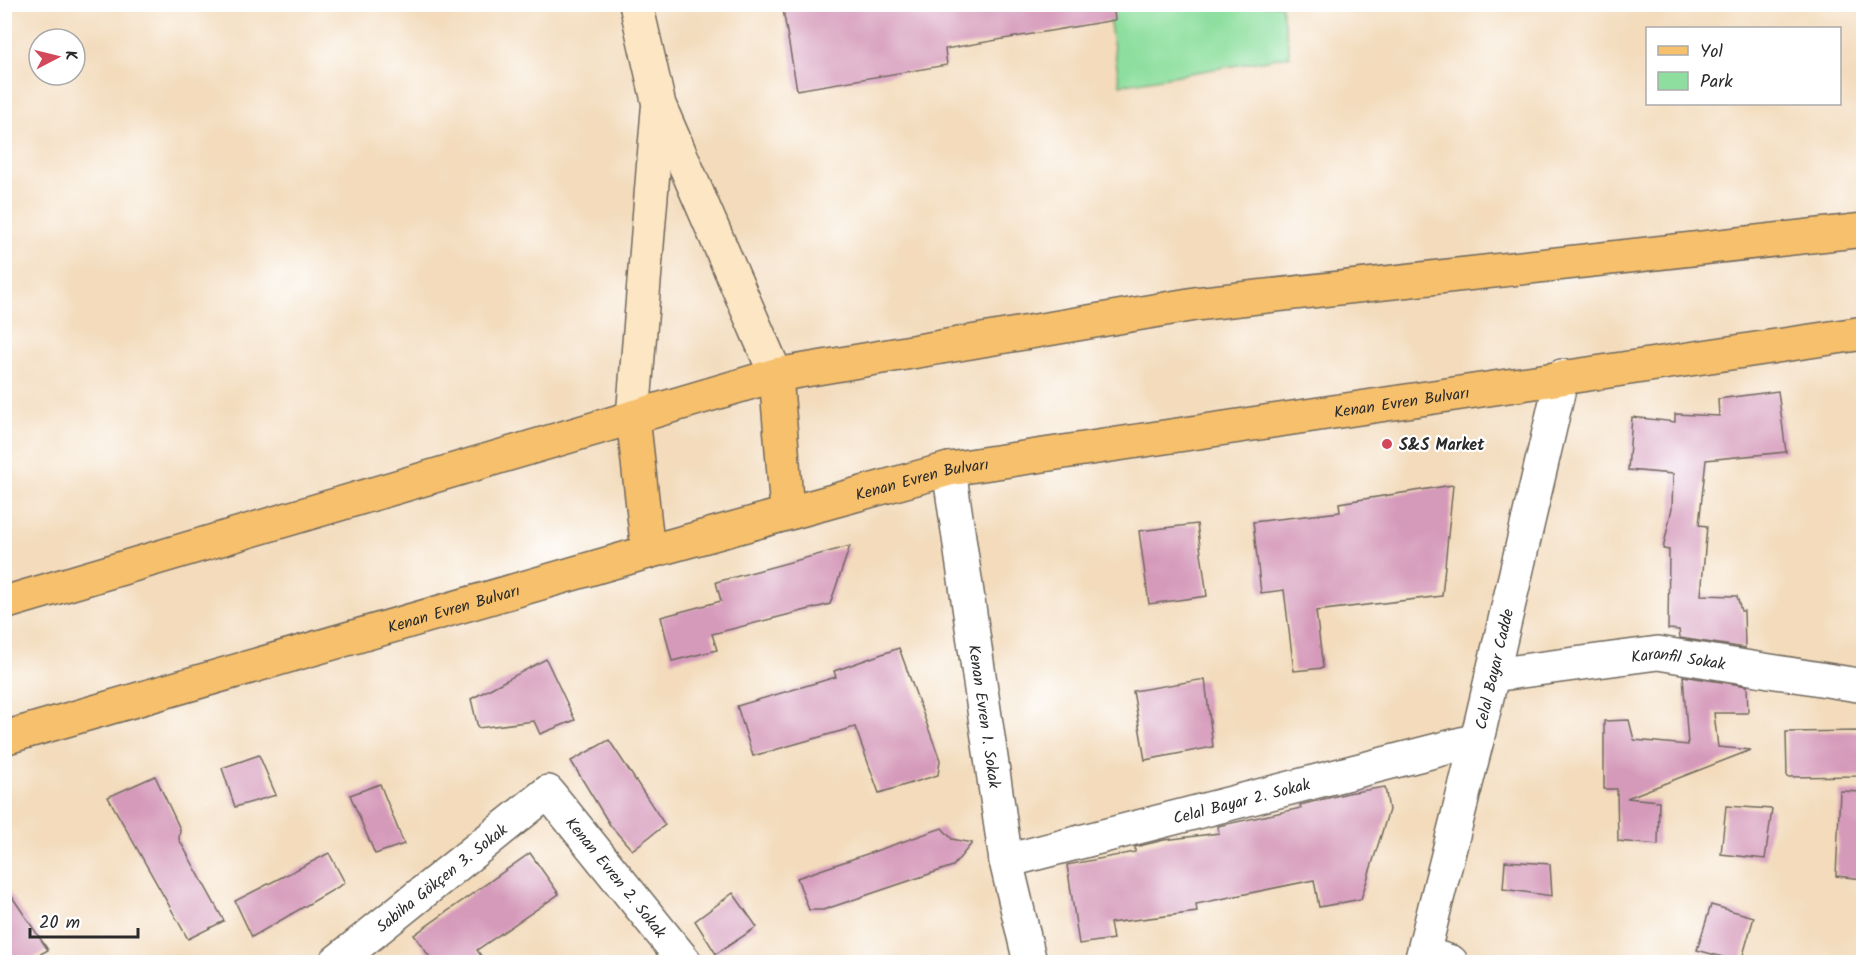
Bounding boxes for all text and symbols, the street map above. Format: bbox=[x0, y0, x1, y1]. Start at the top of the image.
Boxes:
north arrow bbox=[27, 27, 87, 87]
legend bbox=[1646, 27, 1841, 105]
text: Yol bbox=[1700, 38, 1724, 67]
text: K bbox=[57, 49, 83, 62]
text: Park bbox=[1700, 68, 1733, 97]
street label: Kenan Evren Bulvarı bbox=[1332, 381, 1471, 426]
place label: S&S Market bbox=[1399, 433, 1485, 458]
marker: S&S Market bbox=[1380, 437, 1394, 451]
street label: Kenan Evren Bulvarı bbox=[853, 452, 990, 508]
street label: Kenan Evren Bulvarı bbox=[385, 579, 523, 641]
street label: Celal Bayar Cadde bbox=[1469, 606, 1521, 732]
street label: Karanfil Sokak bbox=[1630, 642, 1728, 678]
street label: Kenan Evren 1. Sokak bbox=[961, 643, 1006, 791]
street label: Celal Bayar 2. Sokak bbox=[1170, 772, 1314, 832]
street label: Kenan Evren 2. Sokak bbox=[559, 812, 672, 944]
street label: Sabiha Gökçen 3. Sokak bbox=[371, 818, 514, 939]
scale bar bbox=[30, 901, 138, 939]
text: 20 m bbox=[39, 909, 80, 938]

